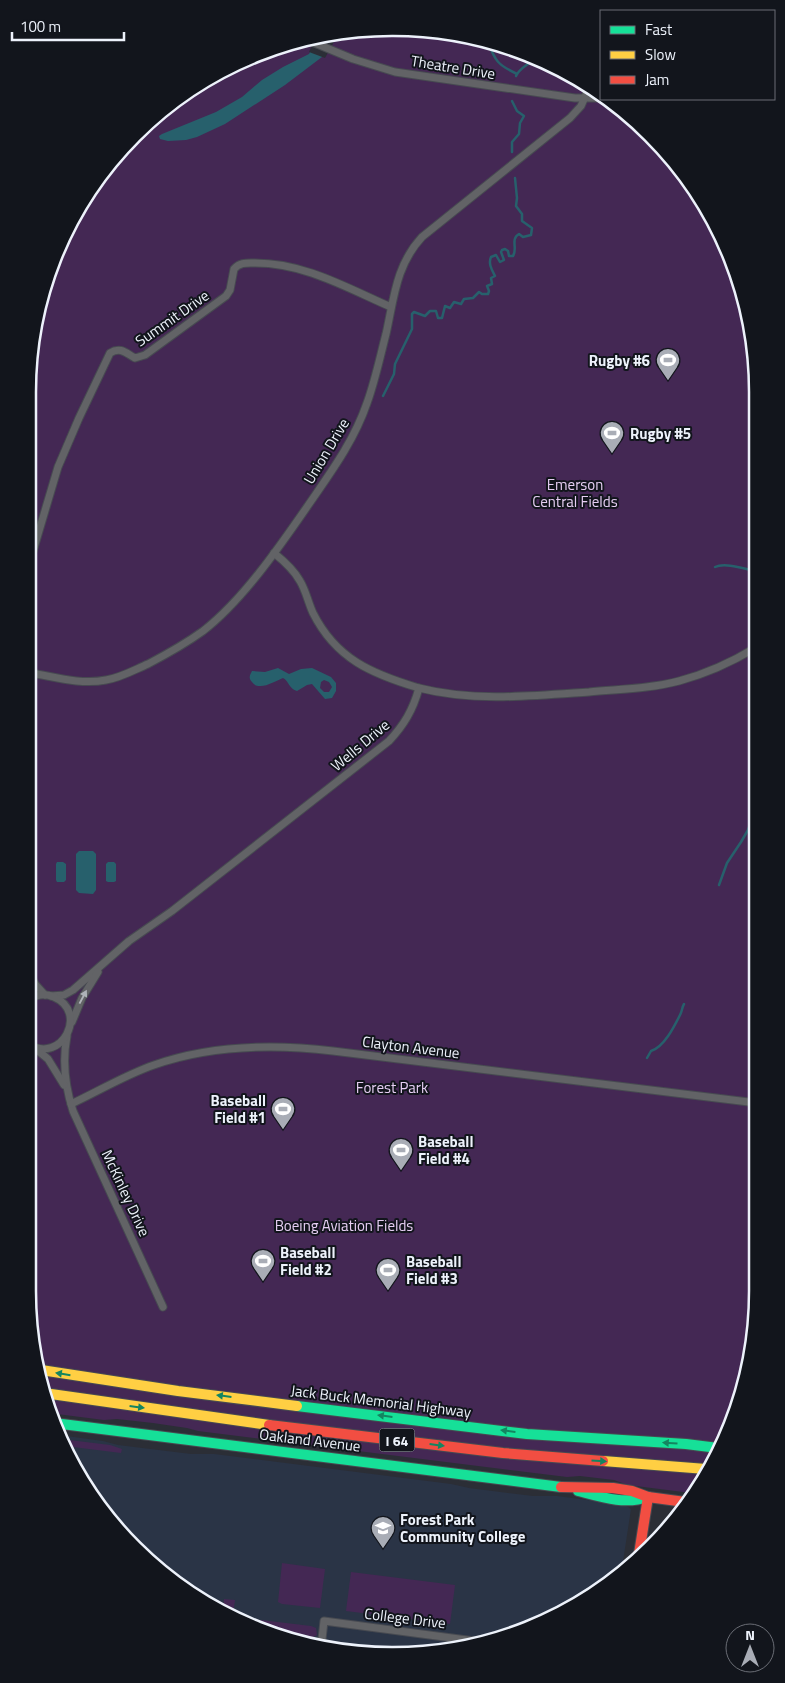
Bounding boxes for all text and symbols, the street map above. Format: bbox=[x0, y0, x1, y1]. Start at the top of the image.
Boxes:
scale bar bbox=[12, 10, 125, 42]
legend bbox=[600, 10, 775, 100]
text: 100 m bbox=[20, 15, 61, 38]
text: Fast bbox=[645, 18, 673, 41]
text: Slow bbox=[645, 43, 676, 66]
street label: Theatre Drive bbox=[409, 49, 497, 85]
text: Jam bbox=[645, 68, 669, 91]
street label: Summit Drive bbox=[130, 284, 214, 352]
sports icon: Rugby #6 bbox=[655, 347, 681, 381]
place label: Rugby #6 bbox=[589, 349, 650, 372]
street label: Union Drive bbox=[297, 414, 355, 488]
sports icon: Rugby #5 bbox=[599, 420, 625, 454]
place label: Rugby #5 bbox=[630, 422, 691, 445]
park label: Emerson Central Fields bbox=[532, 473, 618, 513]
street label: Wells Drive bbox=[326, 714, 394, 776]
one-way arrow bbox=[79, 990, 87, 1004]
street label: Clayton Avenue bbox=[361, 1030, 461, 1064]
park label: Forest Park bbox=[356, 1076, 428, 1099]
place label: Baseball Field #1 bbox=[211, 1089, 266, 1129]
sports icon: Baseball Field #1 bbox=[270, 1096, 296, 1130]
place label: Baseball Field #4 bbox=[418, 1130, 473, 1170]
sports icon: Baseball Field #4 bbox=[388, 1137, 414, 1171]
street label: McKinley Drive bbox=[96, 1146, 156, 1240]
park label: Boeing Aviation Fields bbox=[275, 1214, 413, 1237]
place label: Baseball Field #2 bbox=[280, 1241, 335, 1281]
sports icon: Baseball Field #2 bbox=[250, 1248, 276, 1282]
place label: Baseball Field #3 bbox=[406, 1250, 461, 1290]
sports icon: Baseball Field #3 bbox=[375, 1257, 401, 1291]
one-way arrow bbox=[55, 1370, 71, 1378]
street label: Jack Buck Memorial Highway bbox=[289, 1379, 473, 1423]
one-way arrow bbox=[216, 1392, 232, 1400]
one-way arrow bbox=[130, 1403, 146, 1411]
one-way arrow bbox=[377, 1412, 393, 1420]
street label: Oakland Avenue bbox=[258, 1422, 362, 1458]
one-way arrow bbox=[500, 1427, 516, 1435]
road number: I 64 bbox=[380, 1428, 414, 1452]
one-way arrow bbox=[662, 1439, 678, 1447]
one-way arrow bbox=[430, 1441, 446, 1449]
one-way arrow bbox=[591, 1457, 607, 1465]
place label: Forest Park Community College bbox=[400, 1508, 526, 1548]
school or university icon: Forest Park Community College bbox=[370, 1515, 396, 1549]
street label: College Drive bbox=[363, 1602, 447, 1634]
north arrow bbox=[725, 1623, 775, 1673]
text: N bbox=[745, 1624, 755, 1645]

